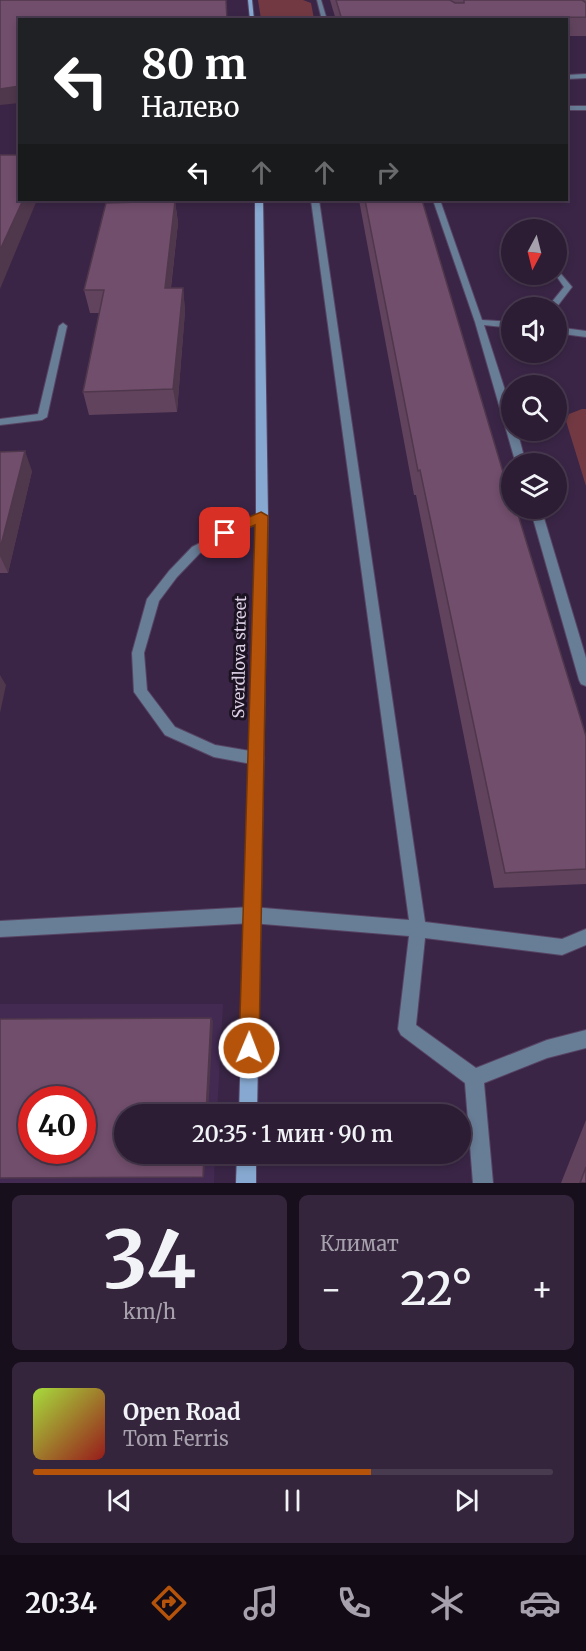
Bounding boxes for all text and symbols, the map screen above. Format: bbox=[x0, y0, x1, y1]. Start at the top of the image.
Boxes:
text: 80 m bbox=[141, 38, 247, 90]
icon: left bbox=[42, 42, 120, 120]
text: Налево bbox=[141, 90, 239, 124]
icon: left bbox=[182, 156, 215, 189]
icon: ahead bbox=[245, 156, 278, 189]
icon: ahead bbox=[308, 156, 341, 189]
icon: right bbox=[371, 156, 404, 189]
north arrow bbox=[501, 219, 567, 285]
map controls bbox=[501, 219, 567, 519]
button: sound bbox=[501, 297, 567, 363]
button: search bbox=[501, 375, 567, 441]
button: layers bbox=[501, 453, 567, 519]
pin bbox=[199, 507, 250, 558]
icon: arrive bbox=[208, 516, 241, 549]
street label: Sverdlova street bbox=[228, 595, 250, 719]
position arrow bbox=[217, 1016, 281, 1080]
speed limit sign: 40 bbox=[18, 1086, 96, 1164]
text: 20:35 · 1 мин · 90 m bbox=[192, 1120, 393, 1148]
text: 34 bbox=[103, 1211, 196, 1309]
text: Климат bbox=[320, 1231, 399, 1256]
text: 22° bbox=[400, 1261, 473, 1317]
text: − bbox=[320, 1269, 342, 1310]
text: + bbox=[531, 1269, 553, 1310]
text: km/h bbox=[123, 1299, 176, 1324]
text: Open Road bbox=[123, 1398, 241, 1426]
text: Tom Ferris bbox=[123, 1426, 229, 1451]
icon: previous bbox=[103, 1484, 136, 1517]
icon: pause bbox=[276, 1484, 309, 1517]
icon: next bbox=[450, 1484, 483, 1517]
icon: directions bbox=[148, 1582, 190, 1624]
icon: music bbox=[240, 1582, 282, 1624]
icon: phone bbox=[333, 1582, 375, 1624]
icon: climate bbox=[426, 1582, 468, 1624]
icon: car bbox=[519, 1582, 561, 1624]
text: 20:34 bbox=[25, 1586, 97, 1620]

